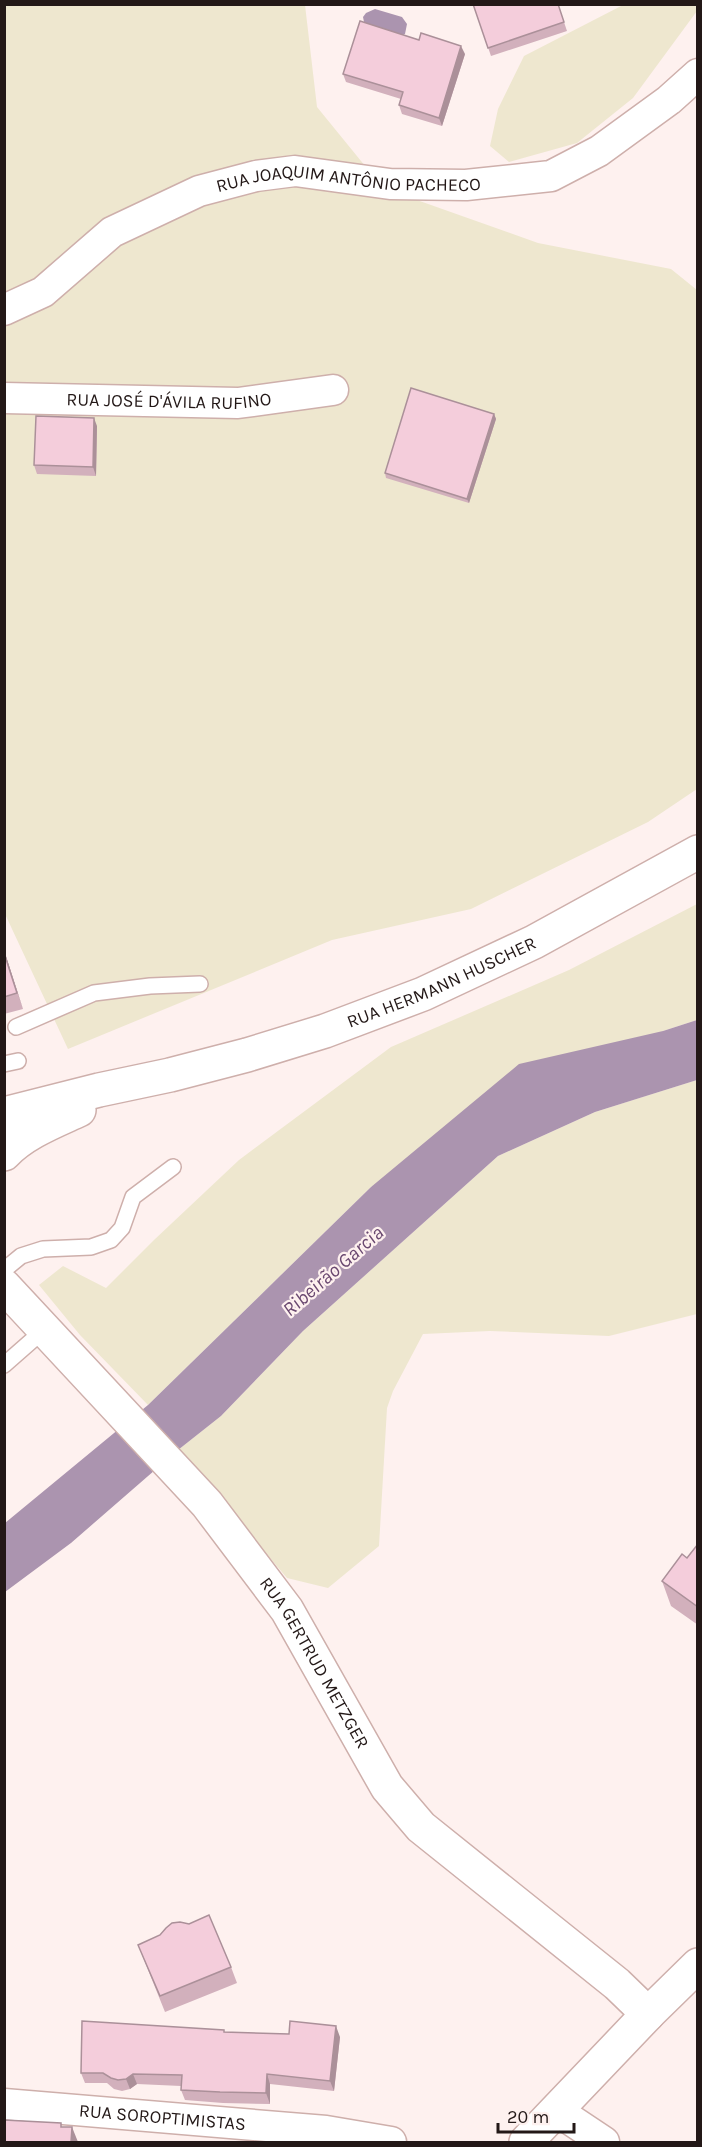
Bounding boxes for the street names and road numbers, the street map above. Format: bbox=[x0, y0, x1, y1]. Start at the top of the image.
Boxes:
street label: RUA JOAQUIM ANTÔNIO PACHECO bbox=[214, 160, 482, 197]
street label: RUA JOSÉ D'ÁVILA RUFINO bbox=[66, 388, 273, 414]
street label: RUA HERMANN HUSCHER bbox=[344, 932, 540, 1033]
street label: RUA GERTRUD METZGER bbox=[255, 1573, 374, 1752]
street label: RUA SOROPTIMISTAS bbox=[78, 2099, 247, 2135]

